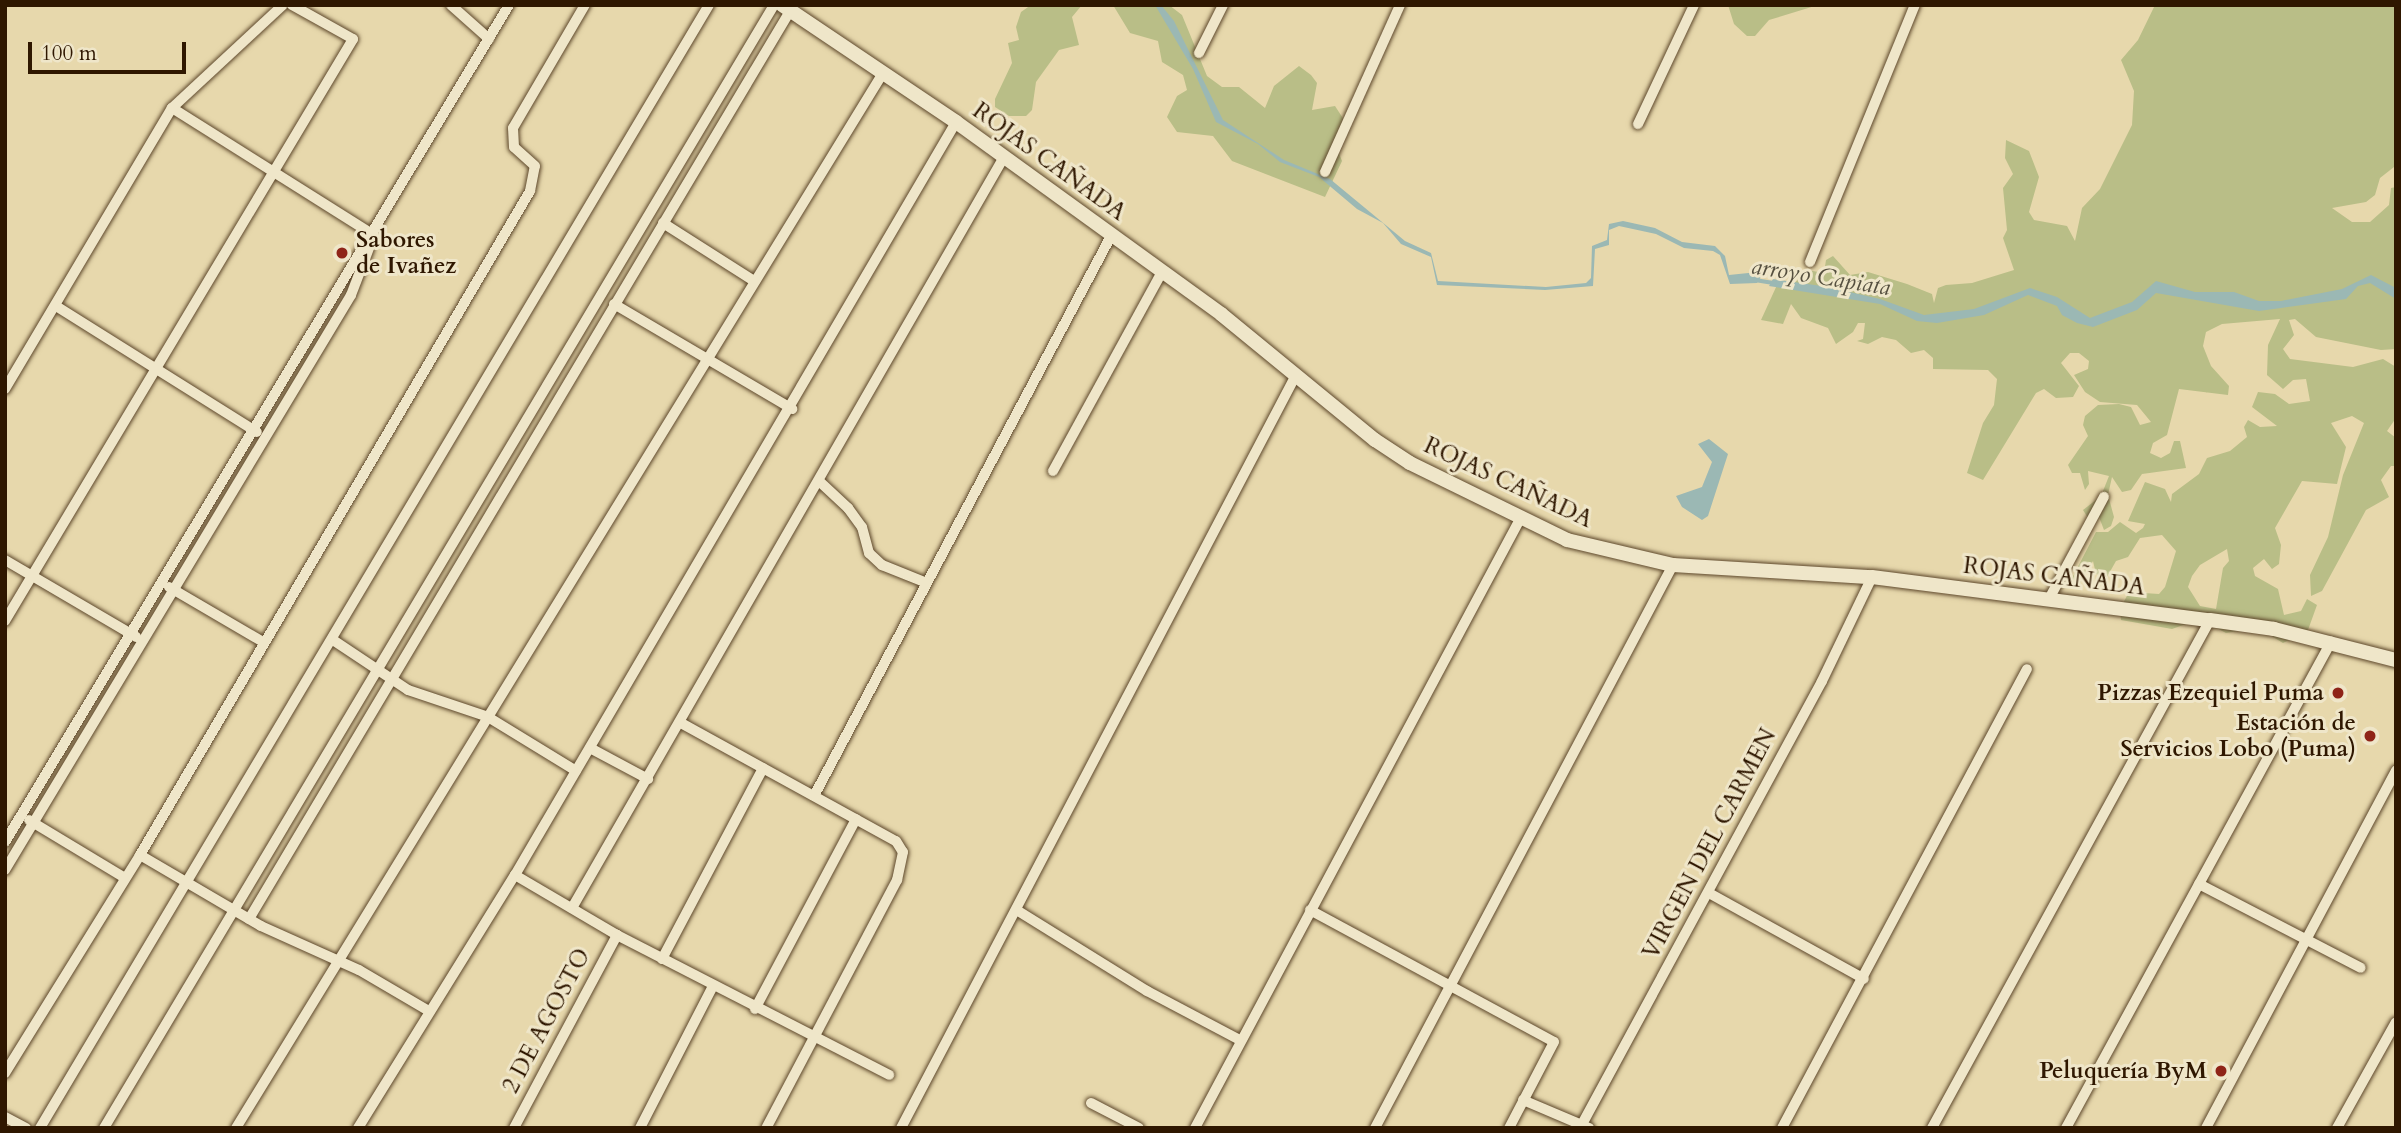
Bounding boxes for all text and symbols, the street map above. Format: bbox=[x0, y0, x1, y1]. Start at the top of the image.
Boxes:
scale bar bbox=[32, 28, 189, 72]
text: 100 m bbox=[41, 39, 97, 68]
street label: ROJAS CAÑADA bbox=[967, 97, 1131, 227]
place label: Sabores de Ivañez bbox=[356, 226, 457, 280]
marker: Sabores de Ivañez bbox=[334, 245, 350, 261]
water label: arroyo Capiata bbox=[1749, 252, 1893, 302]
street label: ROJAS CAÑADA bbox=[1419, 432, 1597, 534]
street label: ROJAS CAÑADA bbox=[1962, 552, 2146, 602]
place label: Pizzas Ezequiel Puma bbox=[2097, 679, 2324, 707]
marker: Pizzas Ezequiel Puma bbox=[2330, 685, 2346, 701]
place label: Estación de Servicios Lobo (Puma) bbox=[2120, 709, 2356, 763]
street label: VIRGEN DEL CARMEN bbox=[1637, 724, 1783, 964]
marker: Estación de Servicios Lobo (Puma) bbox=[2362, 728, 2378, 744]
street label: 2 DE AGOSTO bbox=[497, 944, 597, 1098]
place label: Peluquería ByM bbox=[2039, 1057, 2207, 1085]
marker: Peluquería ByM bbox=[2213, 1063, 2229, 1079]

